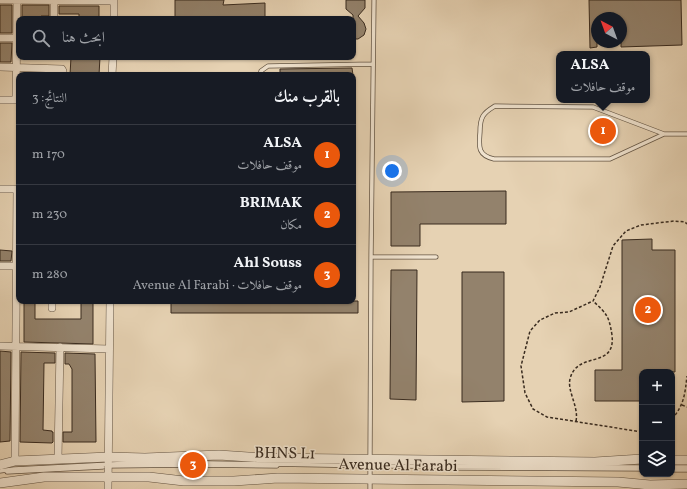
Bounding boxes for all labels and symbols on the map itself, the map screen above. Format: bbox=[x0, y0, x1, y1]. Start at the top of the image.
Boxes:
north arrow bbox=[591, 12, 627, 48]
pin: 1 bbox=[590, 116, 616, 146]
your location bbox=[382, 161, 402, 181]
pin: 2 bbox=[635, 295, 661, 325]
street label: BHNS L1 bbox=[254, 442, 316, 466]
pin: 3 bbox=[180, 450, 206, 480]
street label: Avenue Al Farabi bbox=[338, 454, 458, 478]

